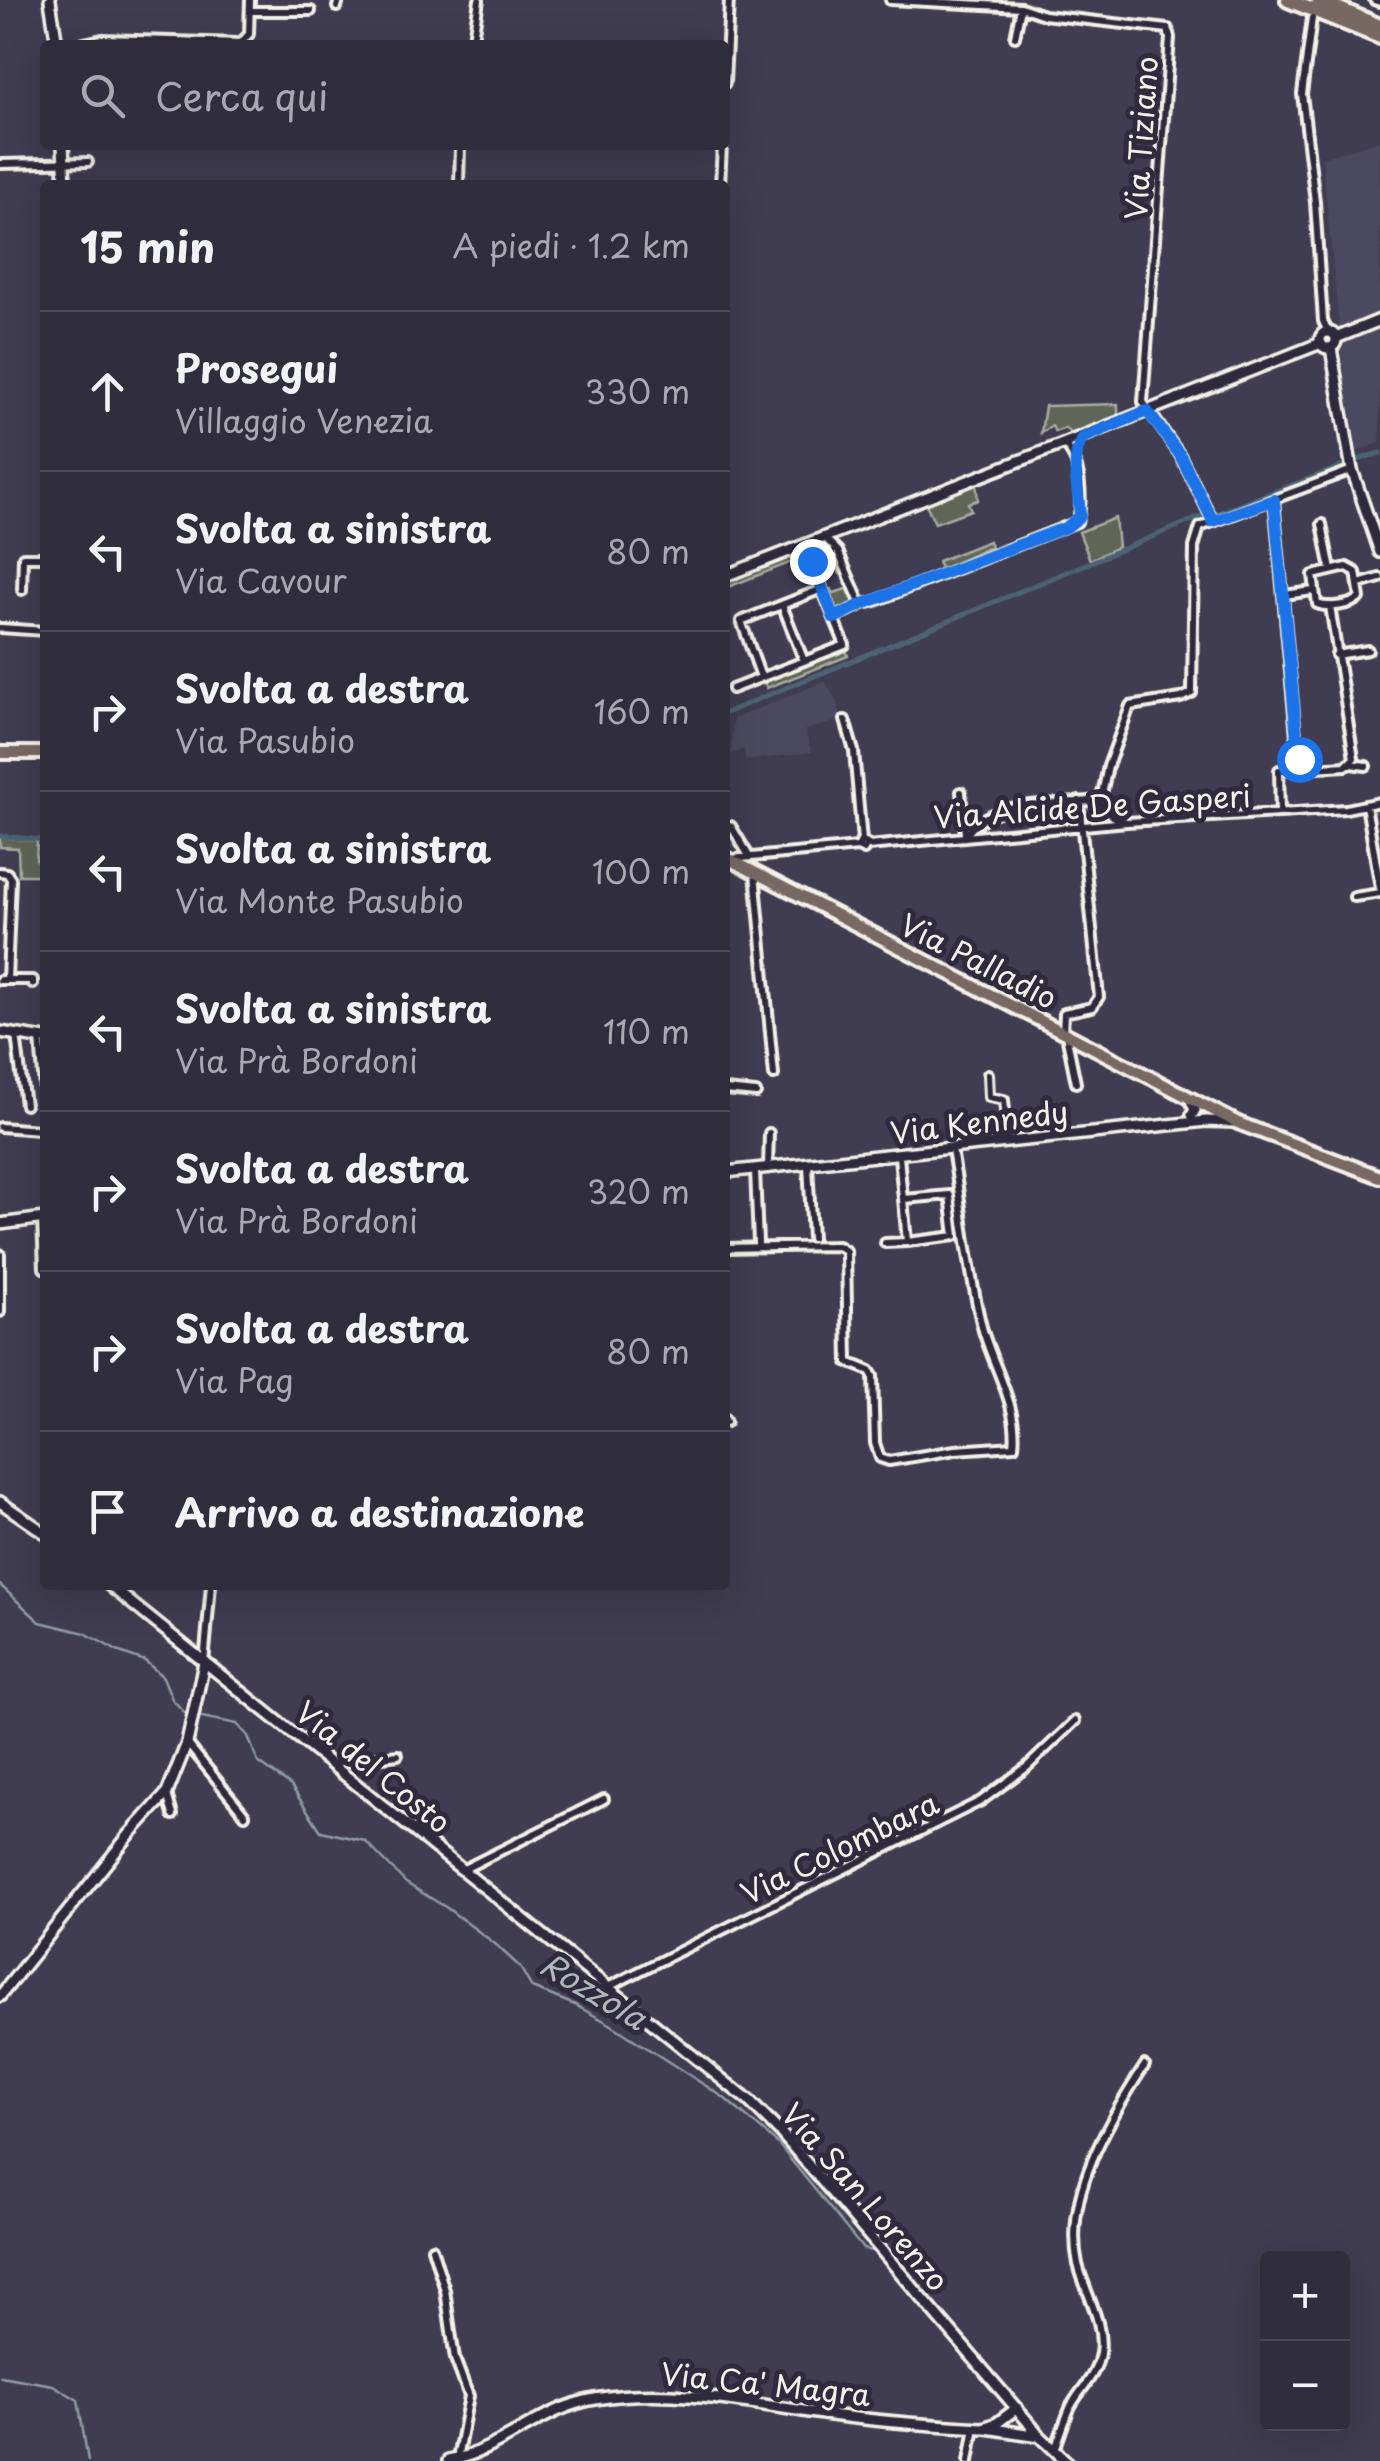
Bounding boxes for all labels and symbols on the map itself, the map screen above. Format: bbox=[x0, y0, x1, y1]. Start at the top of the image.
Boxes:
street label: Via Tiziano bbox=[1112, 55, 1168, 221]
route end bbox=[790, 539, 836, 585]
route start bbox=[1277, 737, 1323, 783]
street label: Via Alcide De Gasperi bbox=[932, 771, 1252, 839]
street label: Via Palladio bbox=[892, 901, 1066, 1019]
street label: Via Kennedy bbox=[887, 1088, 1071, 1154]
street label: Via del Costo bbox=[286, 1689, 462, 1843]
street label: Via Colombara bbox=[732, 1779, 946, 1914]
water label: Rozzola bbox=[532, 1939, 657, 2041]
street label: Via San Lorenzo bbox=[771, 2092, 961, 2300]
street label: Via Ca' Magra bbox=[659, 2350, 874, 2416]

